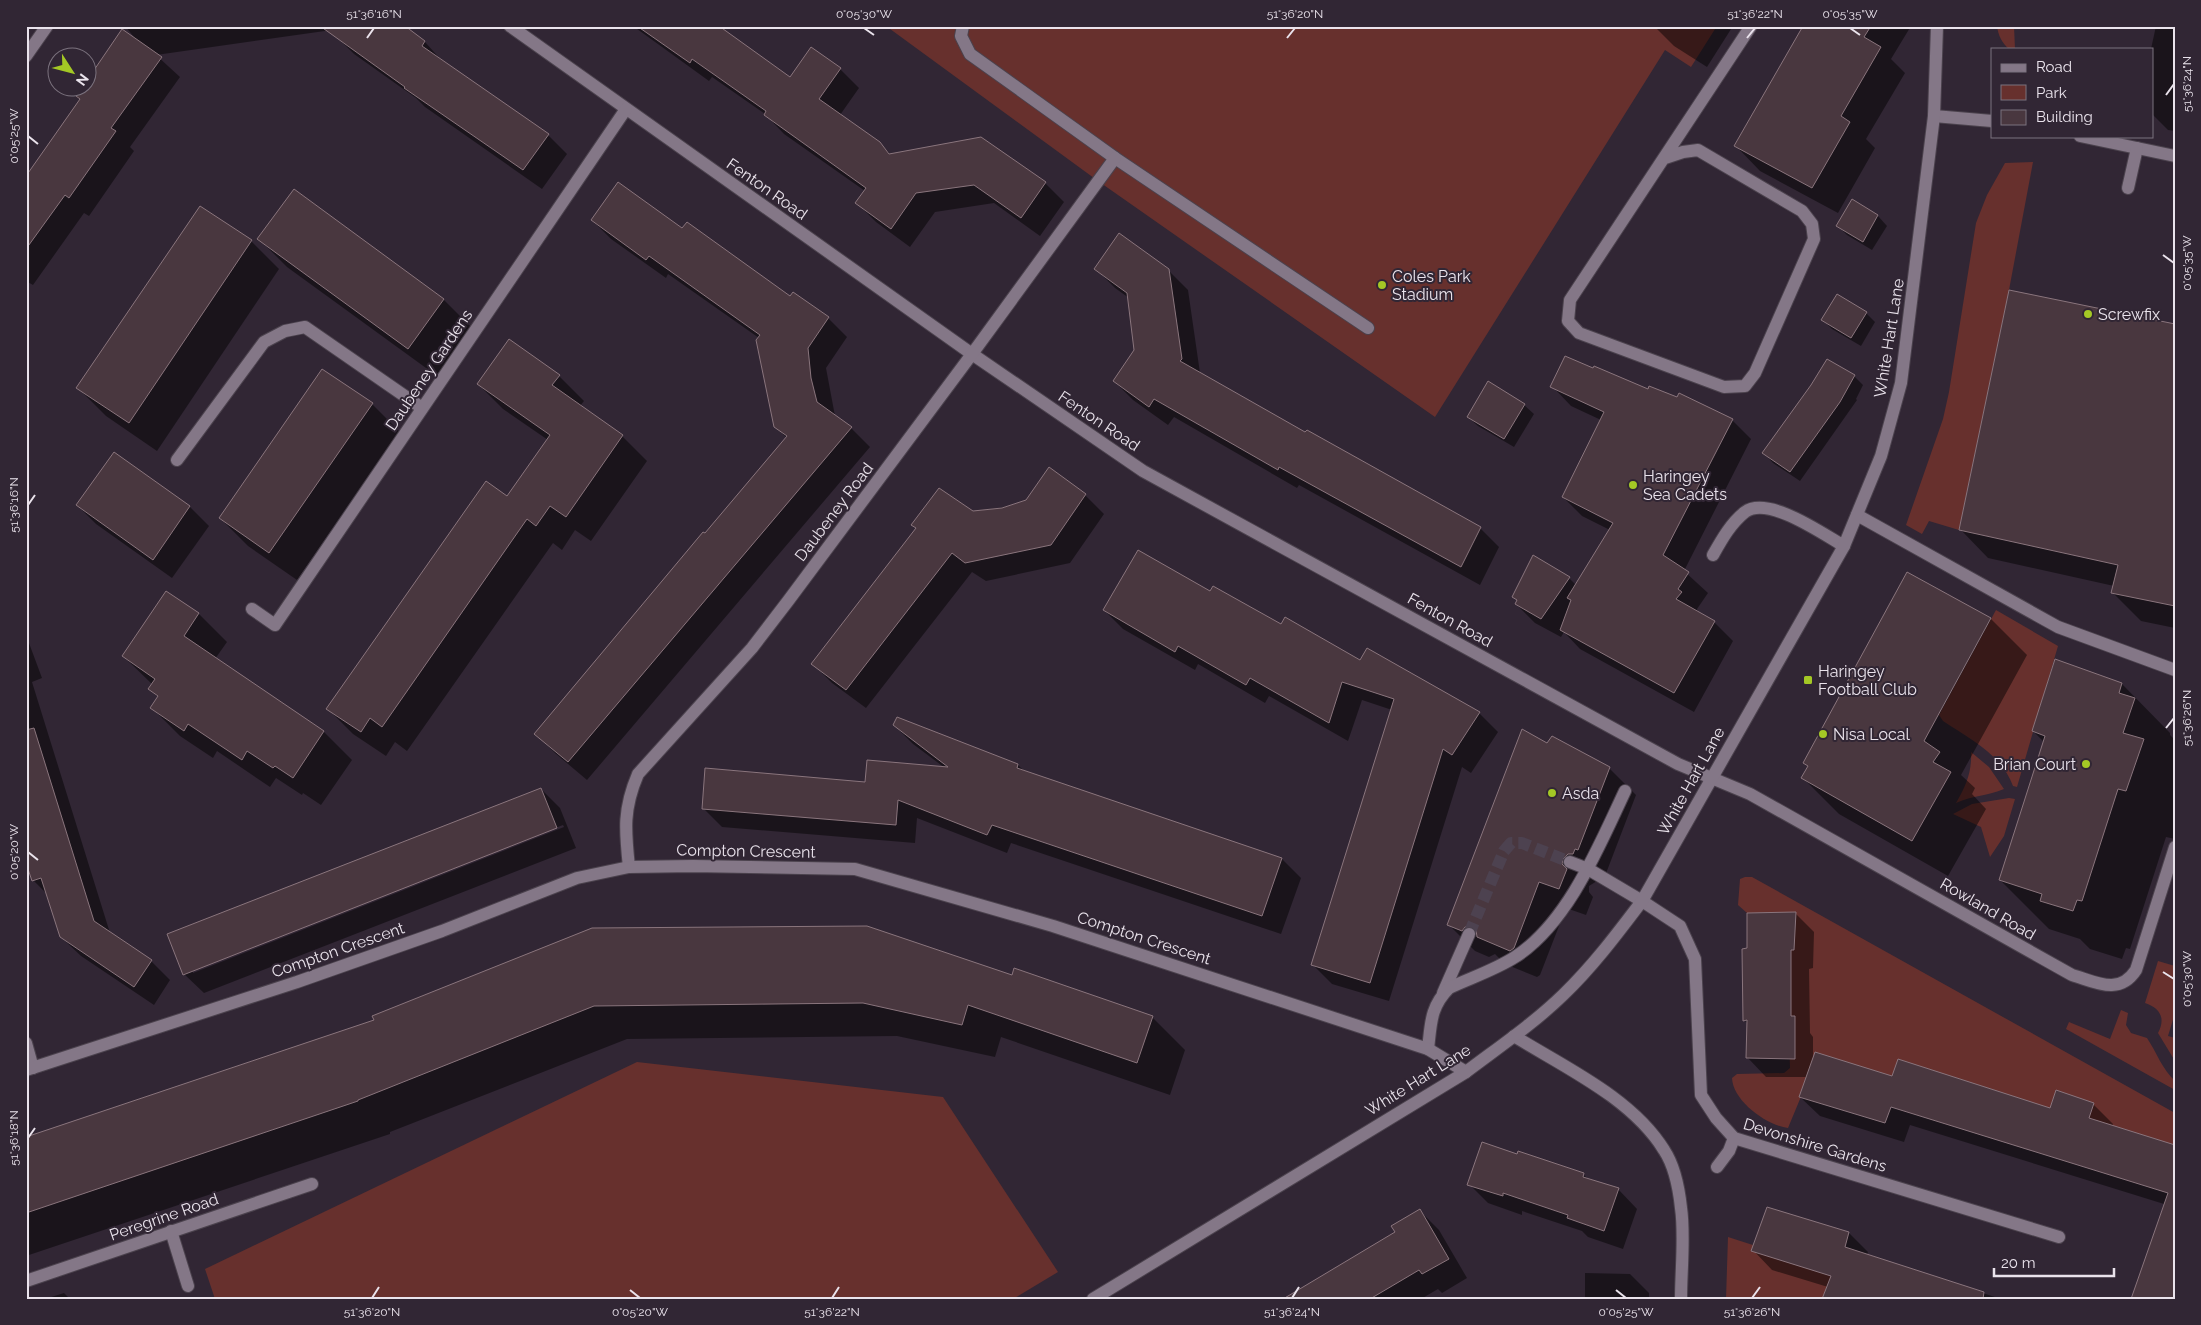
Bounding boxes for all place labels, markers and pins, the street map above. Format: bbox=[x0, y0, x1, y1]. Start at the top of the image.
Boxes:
place label: Coles Park Stadium bbox=[1392, 267, 1471, 304]
marker: Coles Park Stadium bbox=[1376, 279, 1388, 291]
place label: Screwfix bbox=[2098, 305, 2160, 324]
marker: Screwfix bbox=[2082, 308, 2094, 320]
place label: Haringey Sea Cadets bbox=[1643, 467, 1727, 504]
marker: Haringey Sea Cadets bbox=[1627, 479, 1639, 491]
place label: Haringey Football Club bbox=[1818, 662, 1917, 699]
marker: Haringey Football Club bbox=[1802, 674, 1814, 686]
place label: Nisa Local bbox=[1833, 725, 1911, 744]
marker: Nisa Local bbox=[1817, 728, 1829, 740]
place label: Brian Court bbox=[1993, 755, 2077, 774]
marker: Brian Court bbox=[2080, 758, 2092, 770]
place label: Asda bbox=[1562, 784, 1599, 803]
marker: Asda bbox=[1546, 787, 1558, 799]

